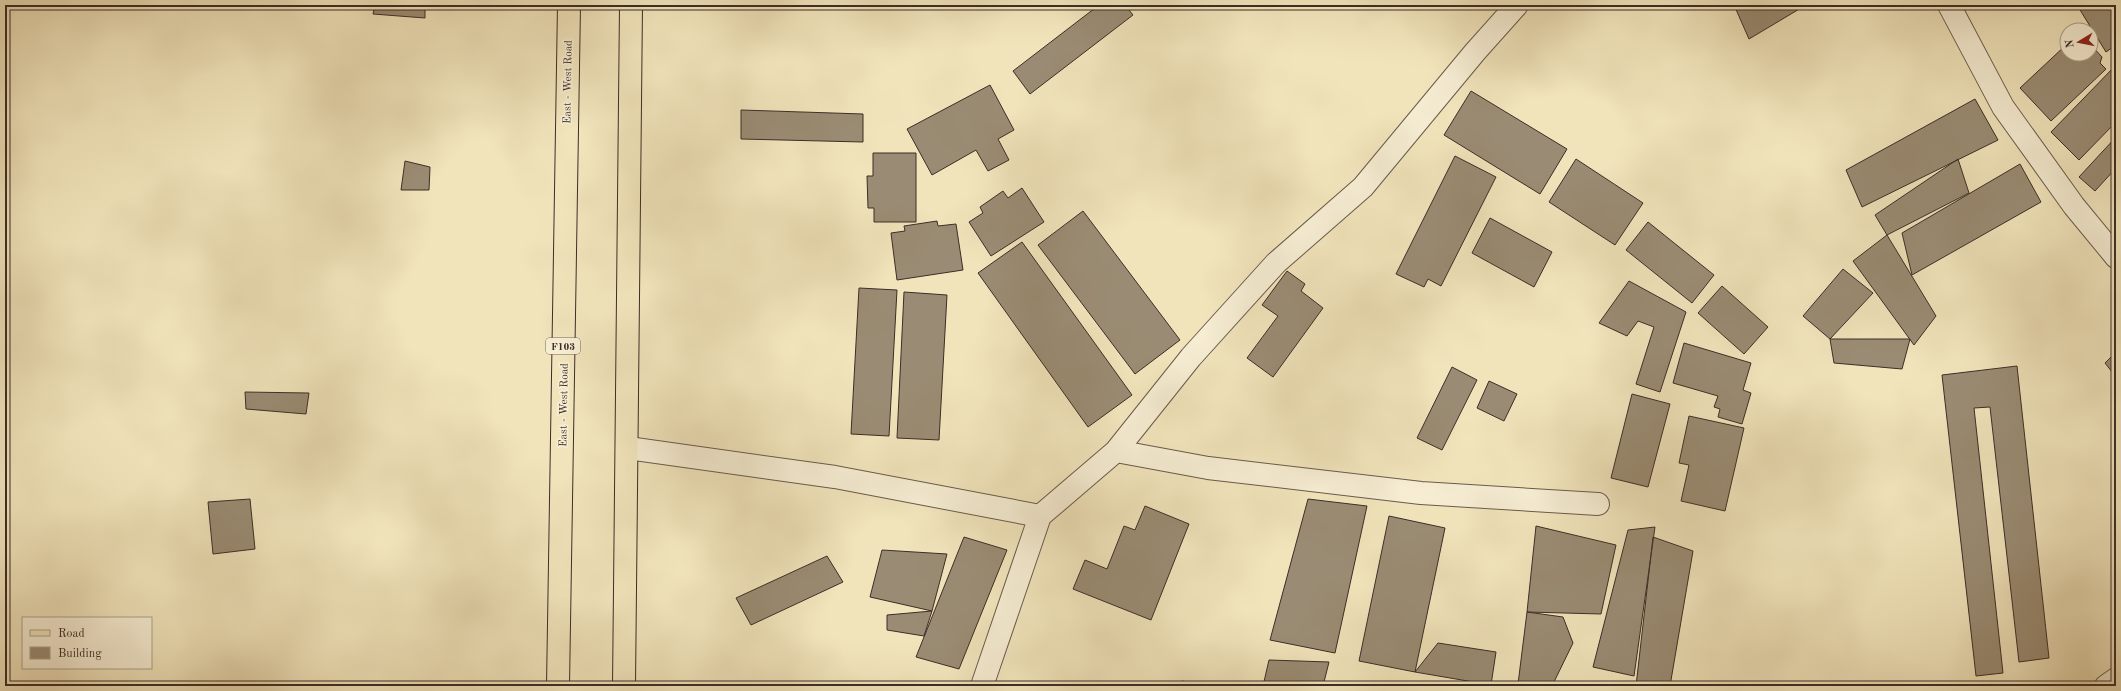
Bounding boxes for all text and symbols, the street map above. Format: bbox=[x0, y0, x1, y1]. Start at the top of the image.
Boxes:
north arrow bbox=[2059, 22, 2099, 62]
text: N bbox=[2064, 38, 2077, 49]
street label: East - West Road bbox=[562, 40, 575, 124]
road number: F103 bbox=[546, 338, 580, 354]
street label: East - West Road bbox=[558, 363, 571, 447]
legend bbox=[22, 617, 152, 669]
text: Road bbox=[58, 628, 85, 640]
text: Building bbox=[58, 648, 102, 660]

